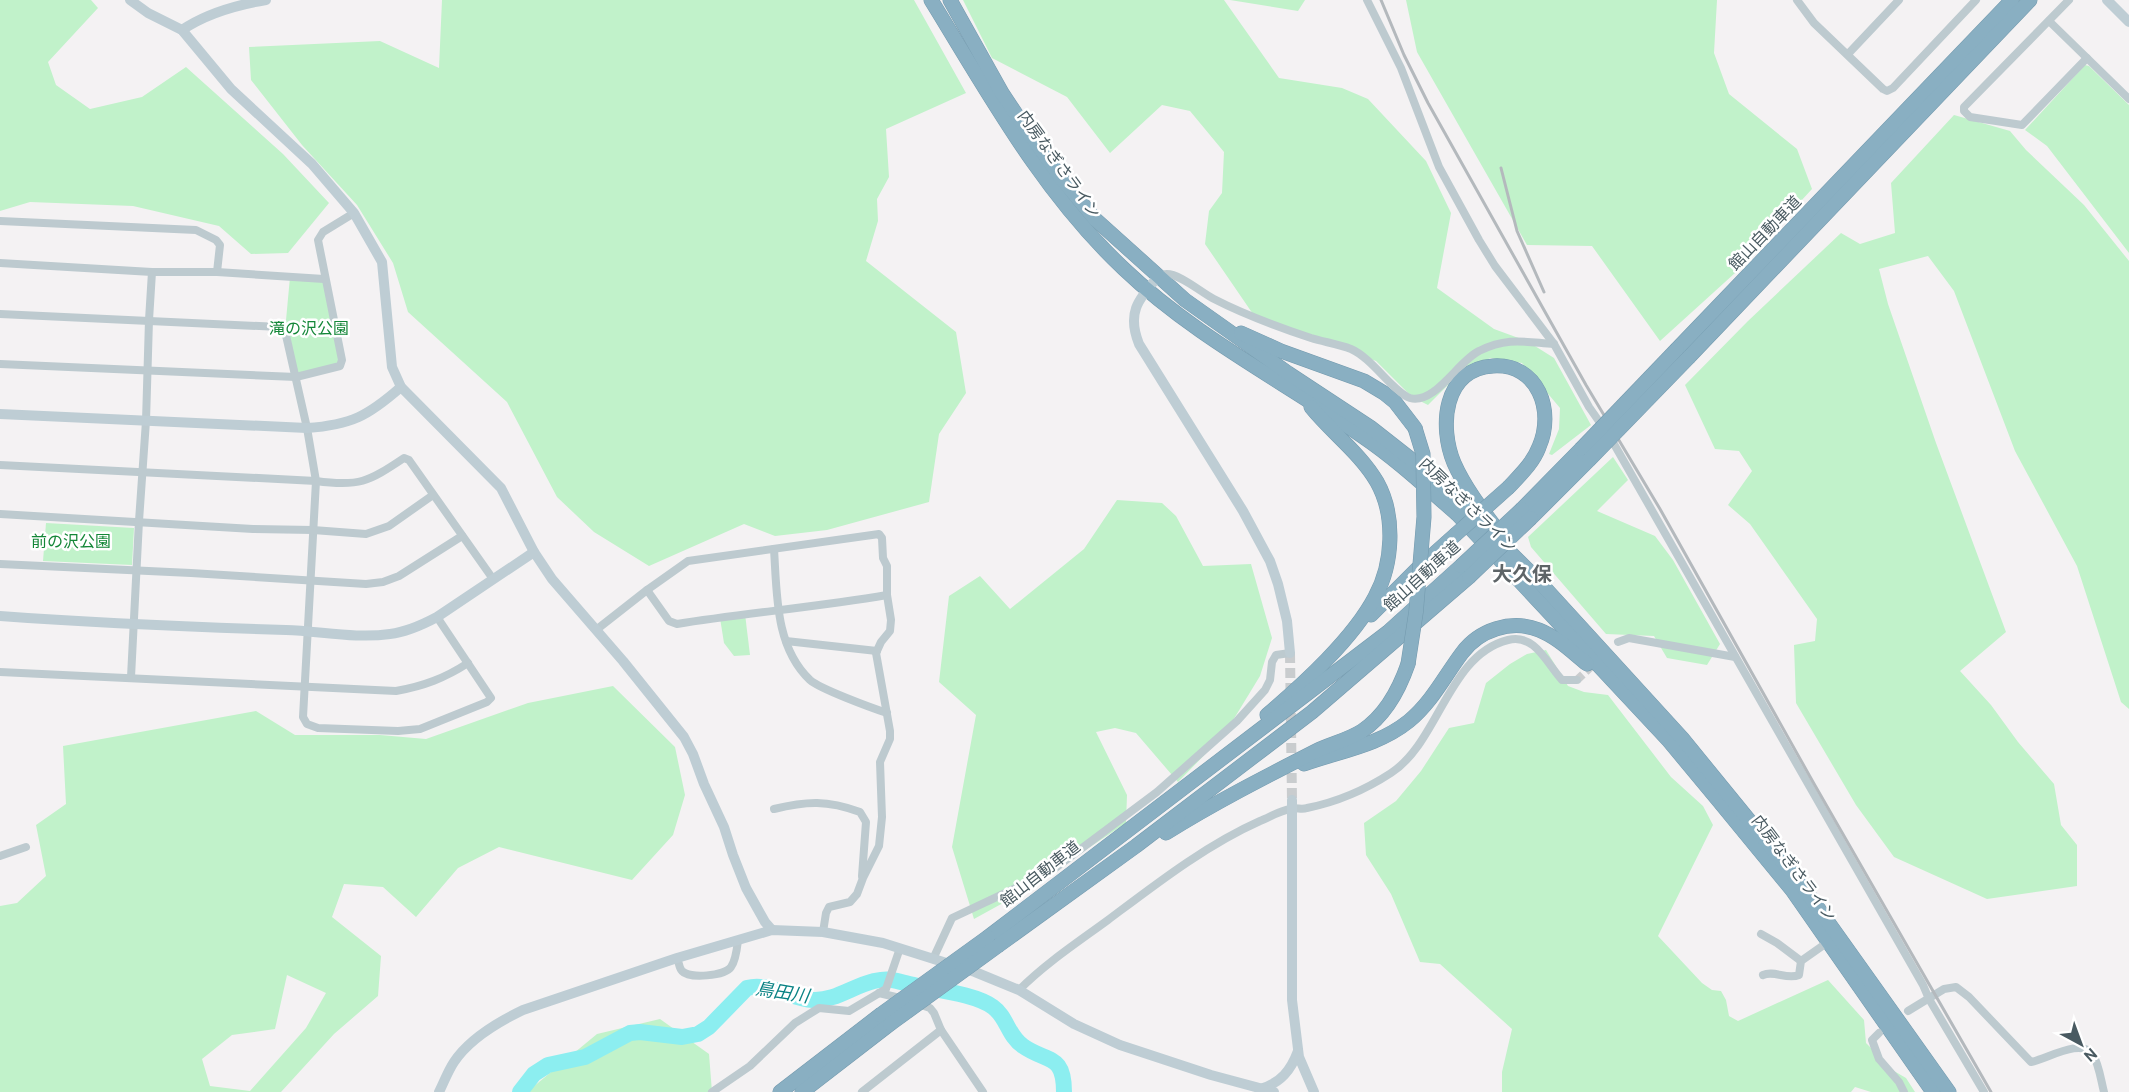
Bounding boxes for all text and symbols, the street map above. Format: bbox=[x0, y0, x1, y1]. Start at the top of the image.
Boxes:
street label: 内房なぎさライン bbox=[1012, 107, 1104, 223]
street label: 館山自動車道 bbox=[1725, 193, 1807, 275]
park label: 滝の沢公園 bbox=[269, 320, 349, 340]
street label: 内房なぎさライン bbox=[1414, 454, 1520, 558]
park label: 前の沢公園 bbox=[31, 533, 111, 553]
street label: 館山自動車道 bbox=[1381, 537, 1465, 617]
district label: 大久保 bbox=[1492, 563, 1552, 589]
street label: 内房なぎさライン bbox=[1746, 812, 1840, 926]
street label: 館山自動車道 bbox=[997, 838, 1085, 912]
water label: 鳥田川 bbox=[754, 978, 812, 1010]
north arrow bbox=[2051, 1014, 2111, 1074]
text: N bbox=[2079, 1042, 2100, 1065]

